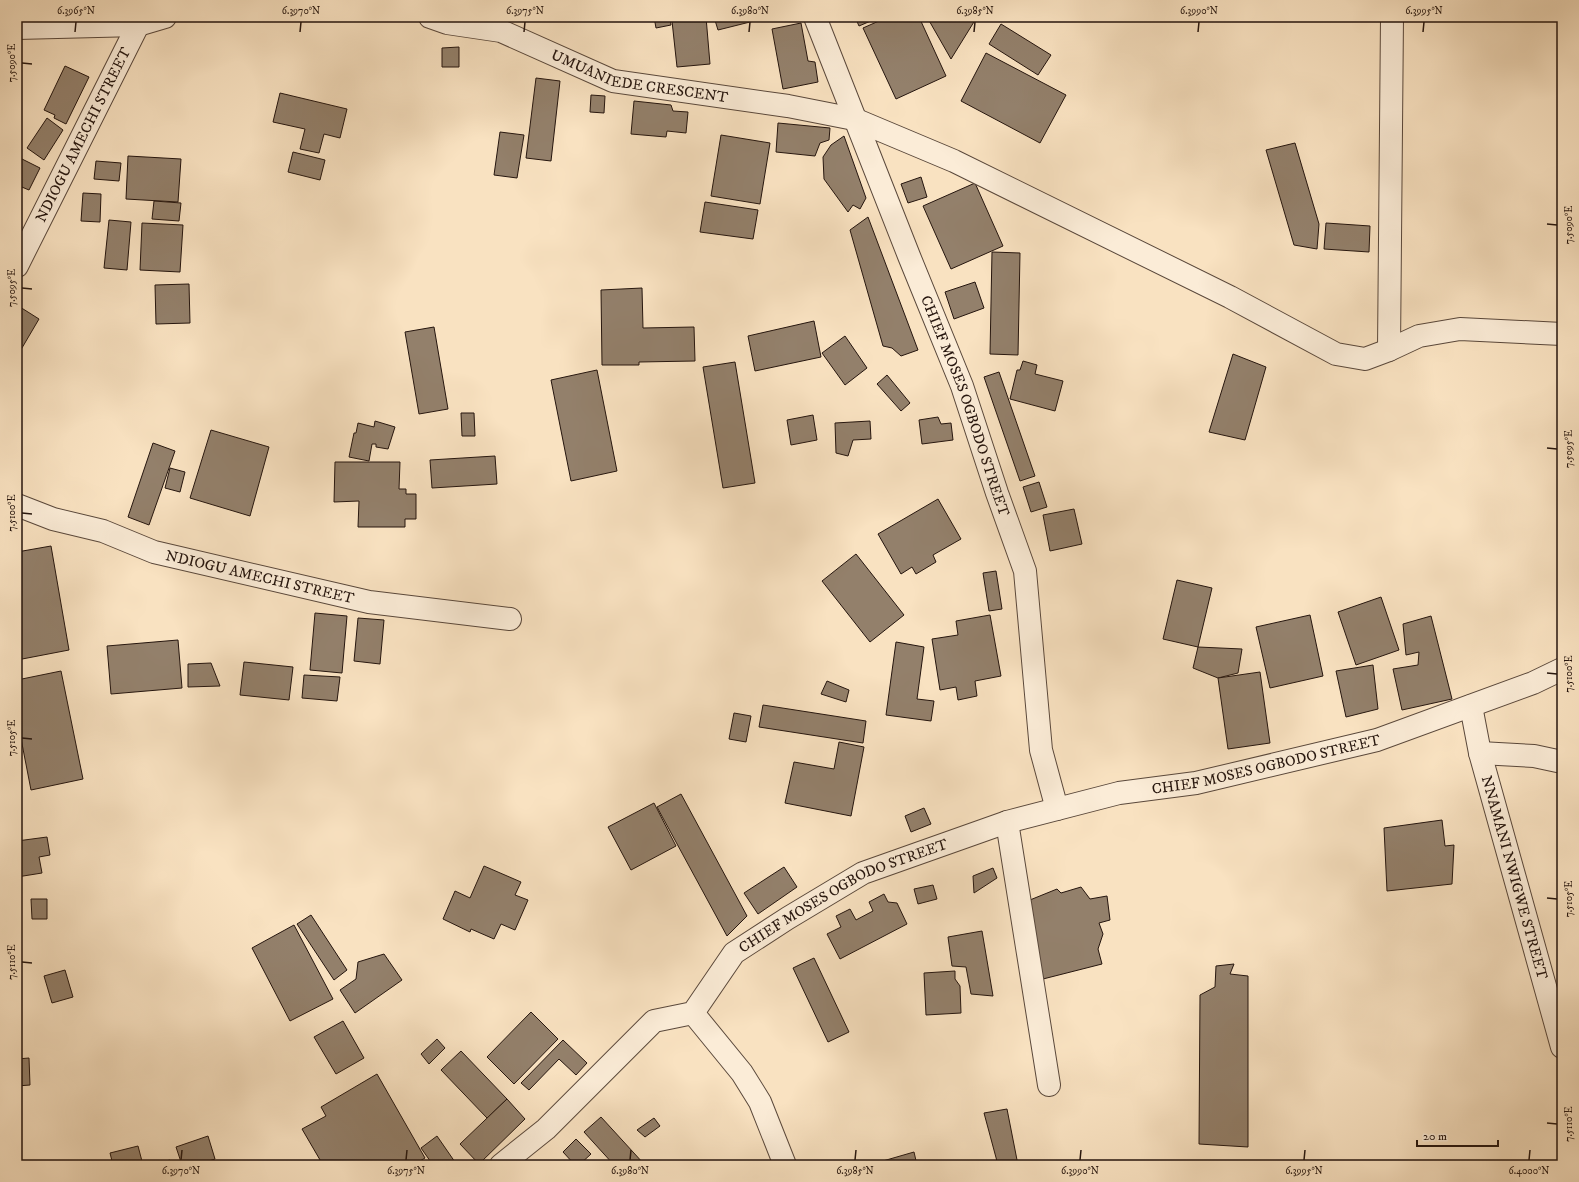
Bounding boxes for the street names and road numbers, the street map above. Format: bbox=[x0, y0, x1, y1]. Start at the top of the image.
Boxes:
street label: NDIOGU AMECHI STREET bbox=[31, 44, 135, 225]
street label: UMUANIEDE CRESCENT bbox=[548, 45, 730, 107]
street label: CHIEF MOSES OGBODO STREET bbox=[917, 293, 1014, 519]
street label: NDIOGU AMECHI STREET bbox=[164, 546, 357, 608]
street label: CHIEF MOSES OGBODO STREET bbox=[1151, 730, 1383, 798]
street label: NNAMANI NWIGWE STREET bbox=[1477, 773, 1552, 982]
street label: CHIEF MOSES OGBODO STREET bbox=[735, 834, 951, 957]

